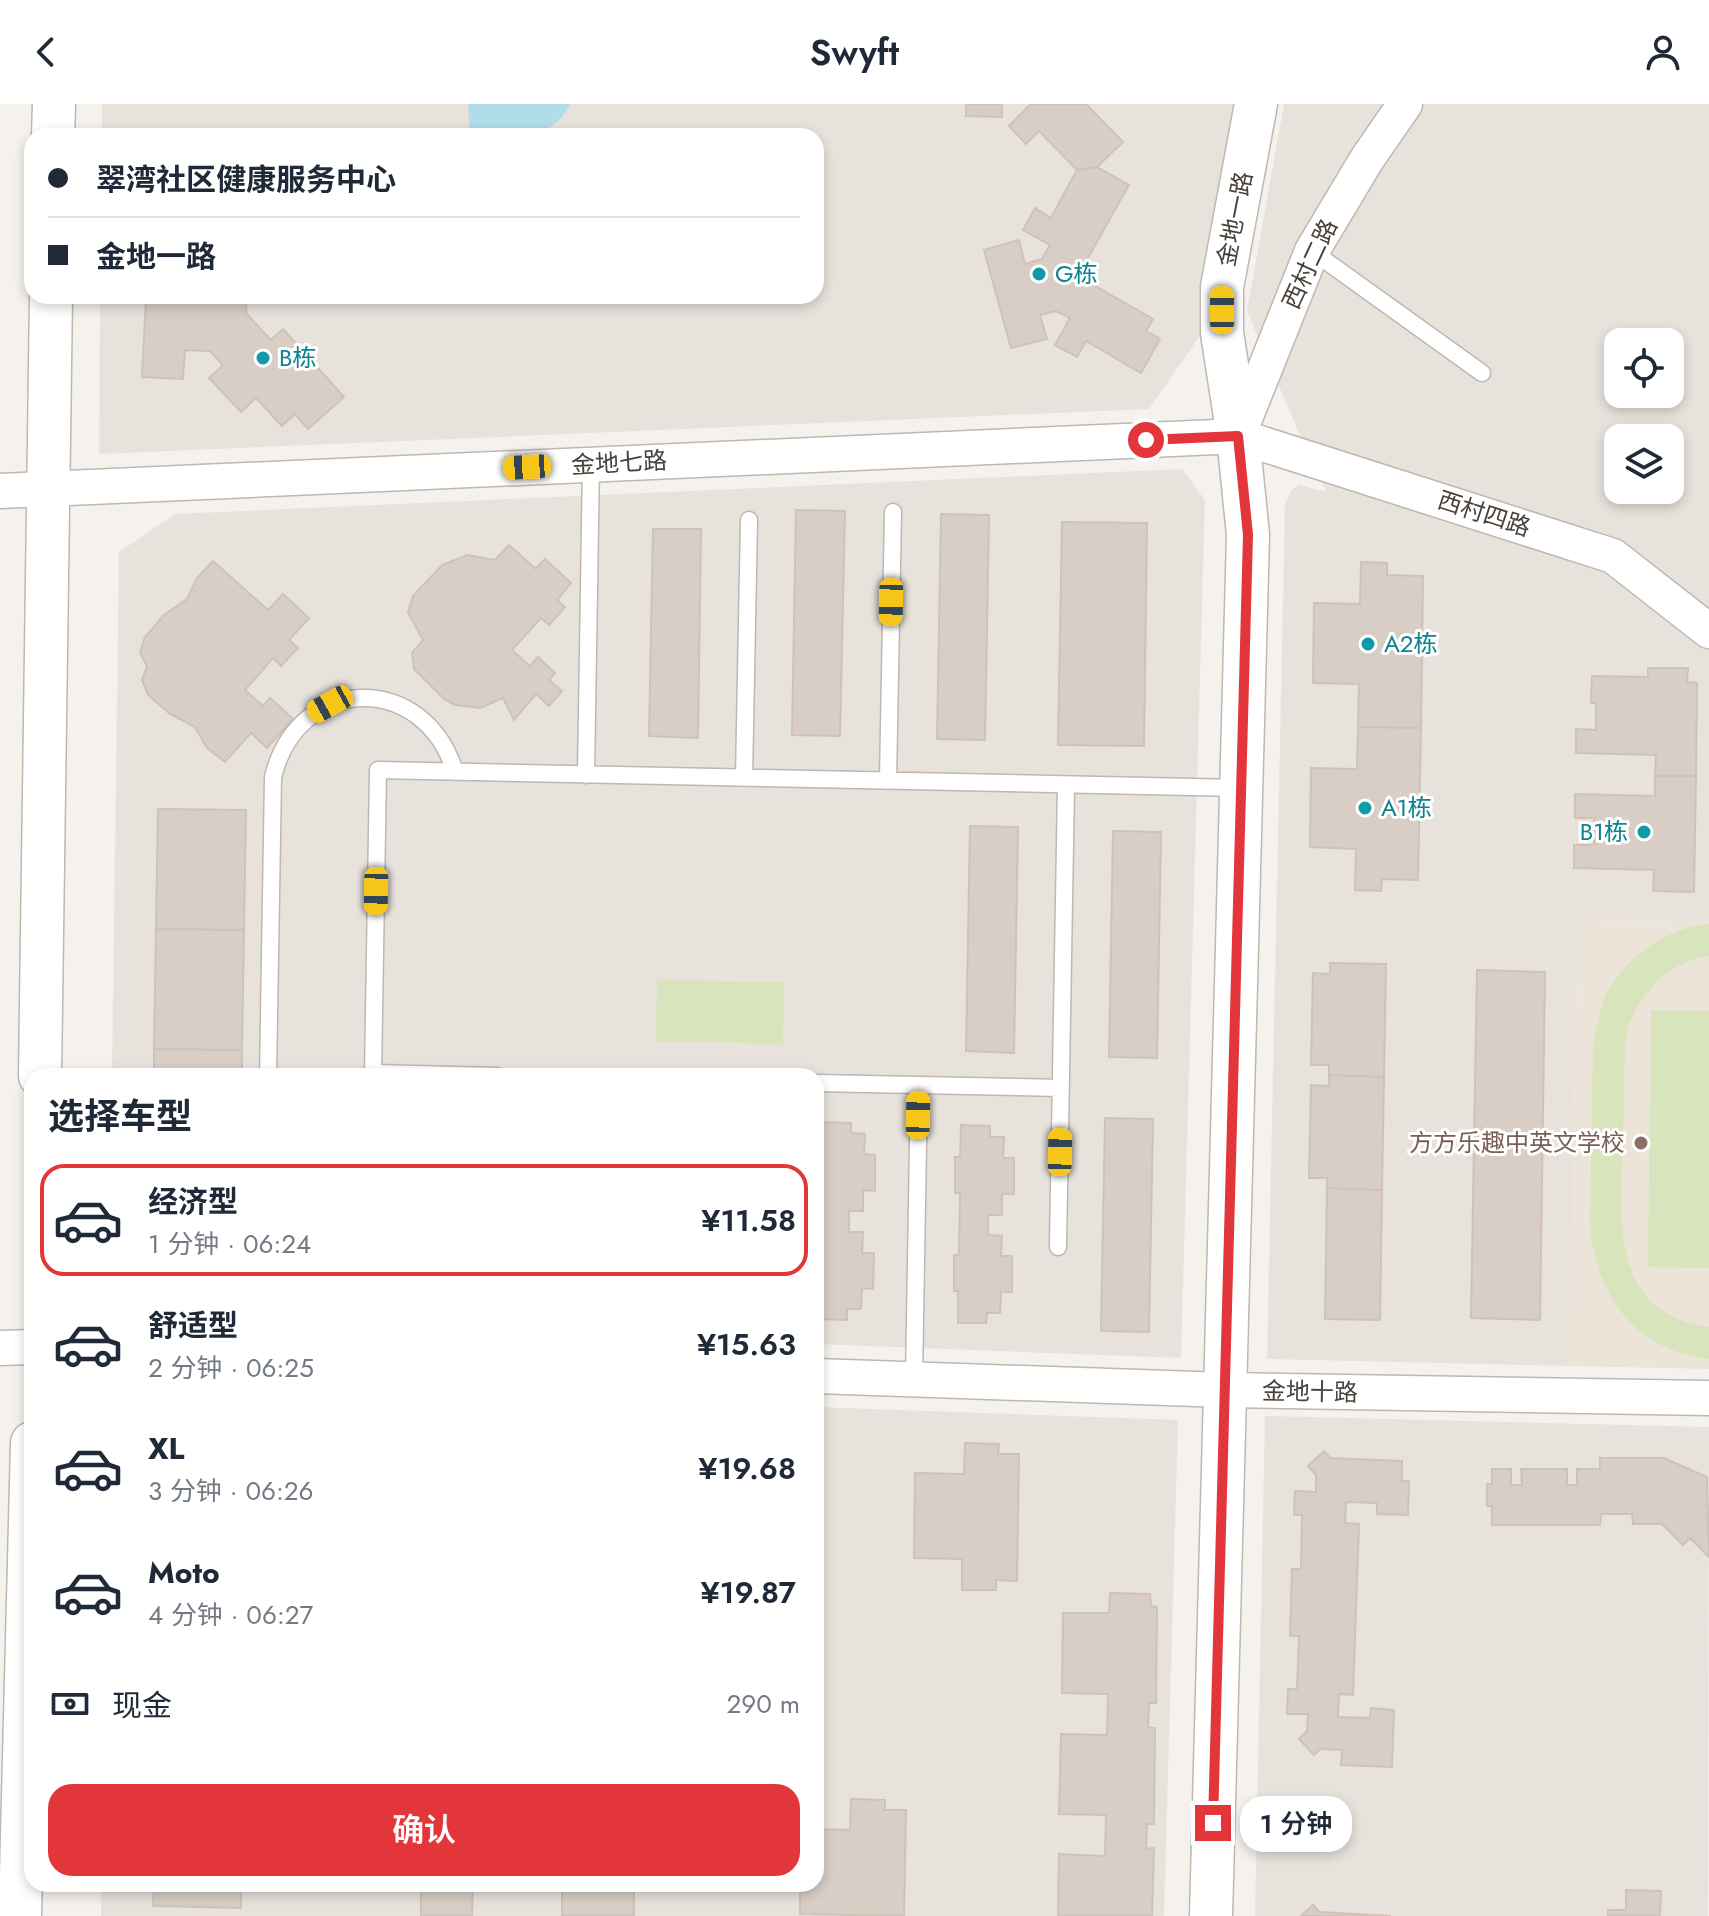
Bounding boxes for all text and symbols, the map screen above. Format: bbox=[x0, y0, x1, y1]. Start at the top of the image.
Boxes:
text: Swyft bbox=[810, 26, 899, 78]
icon: back bbox=[24, 30, 68, 74]
icon: person bbox=[1641, 30, 1685, 74]
text: 翠湾社区健康服务中心 bbox=[96, 158, 396, 201]
street label: 金地一路 bbox=[1208, 168, 1261, 269]
street label: 西村二路 bbox=[1273, 213, 1346, 315]
text: 金地一路 bbox=[96, 235, 216, 278]
place label: G栋 bbox=[1055, 256, 1098, 291]
marker: G栋 bbox=[1030, 265, 1048, 283]
car bbox=[1210, 286, 1234, 334]
map controls bbox=[1604, 328, 1684, 504]
button: locate bbox=[1604, 328, 1684, 408]
place label: B栋 bbox=[279, 340, 316, 375]
marker: B栋 bbox=[254, 349, 272, 367]
route start bbox=[1128, 422, 1164, 458]
button: layers bbox=[1604, 424, 1684, 504]
street label: 金地七路 bbox=[570, 443, 668, 482]
car bbox=[502, 454, 552, 480]
street label: 西村四路 bbox=[1433, 482, 1535, 545]
car bbox=[879, 578, 903, 626]
place label: A2栋 bbox=[1384, 626, 1438, 661]
marker: A2栋 bbox=[1359, 635, 1377, 653]
car bbox=[303, 682, 357, 726]
place label: A1栋 bbox=[1381, 790, 1432, 825]
marker: A1栋 bbox=[1356, 799, 1374, 817]
place label: B1栋 bbox=[1580, 814, 1628, 849]
marker: B1栋 bbox=[1635, 823, 1653, 841]
car bbox=[364, 867, 388, 915]
text: 选择车型 bbox=[48, 1090, 192, 1142]
car bbox=[906, 1091, 930, 1139]
place label: 方方乐趣中英文学校 bbox=[1409, 1125, 1625, 1160]
car bbox=[1048, 1128, 1072, 1176]
marker: 方方乐趣中英文学校 bbox=[1632, 1134, 1650, 1152]
text: 经济型 bbox=[148, 1180, 238, 1223]
icon: car bbox=[52, 1184, 124, 1256]
text: ¥11.58 bbox=[701, 1199, 796, 1242]
text: 1 分钟 · 06:24 bbox=[148, 1225, 311, 1263]
text: 舒适型 bbox=[148, 1304, 238, 1347]
icon: car bbox=[52, 1308, 124, 1380]
text: ¥15.63 bbox=[697, 1323, 796, 1366]
text: 2 分钟 · 06:25 bbox=[148, 1349, 314, 1387]
street label: 金地十路 bbox=[1262, 1373, 1358, 1410]
text: XL bbox=[148, 1427, 184, 1470]
icon: car bbox=[52, 1432, 124, 1504]
text: ¥19.68 bbox=[698, 1447, 796, 1490]
text: 3 分钟 · 06:26 bbox=[148, 1472, 314, 1510]
text: Moto bbox=[148, 1551, 220, 1594]
icon: car bbox=[52, 1556, 124, 1628]
text: ¥19.87 bbox=[701, 1571, 796, 1614]
text: 4 分钟 · 06:27 bbox=[148, 1596, 313, 1634]
icon: cash bbox=[48, 1682, 92, 1726]
text: 现金 bbox=[112, 1684, 172, 1727]
text: 290 m bbox=[727, 1685, 800, 1723]
button: 确认 bbox=[48, 1784, 800, 1876]
callout: 1 分钟 bbox=[1241, 1795, 1353, 1851]
route end bbox=[1195, 1805, 1231, 1841]
text: 1 分钟 bbox=[1260, 1805, 1332, 1843]

